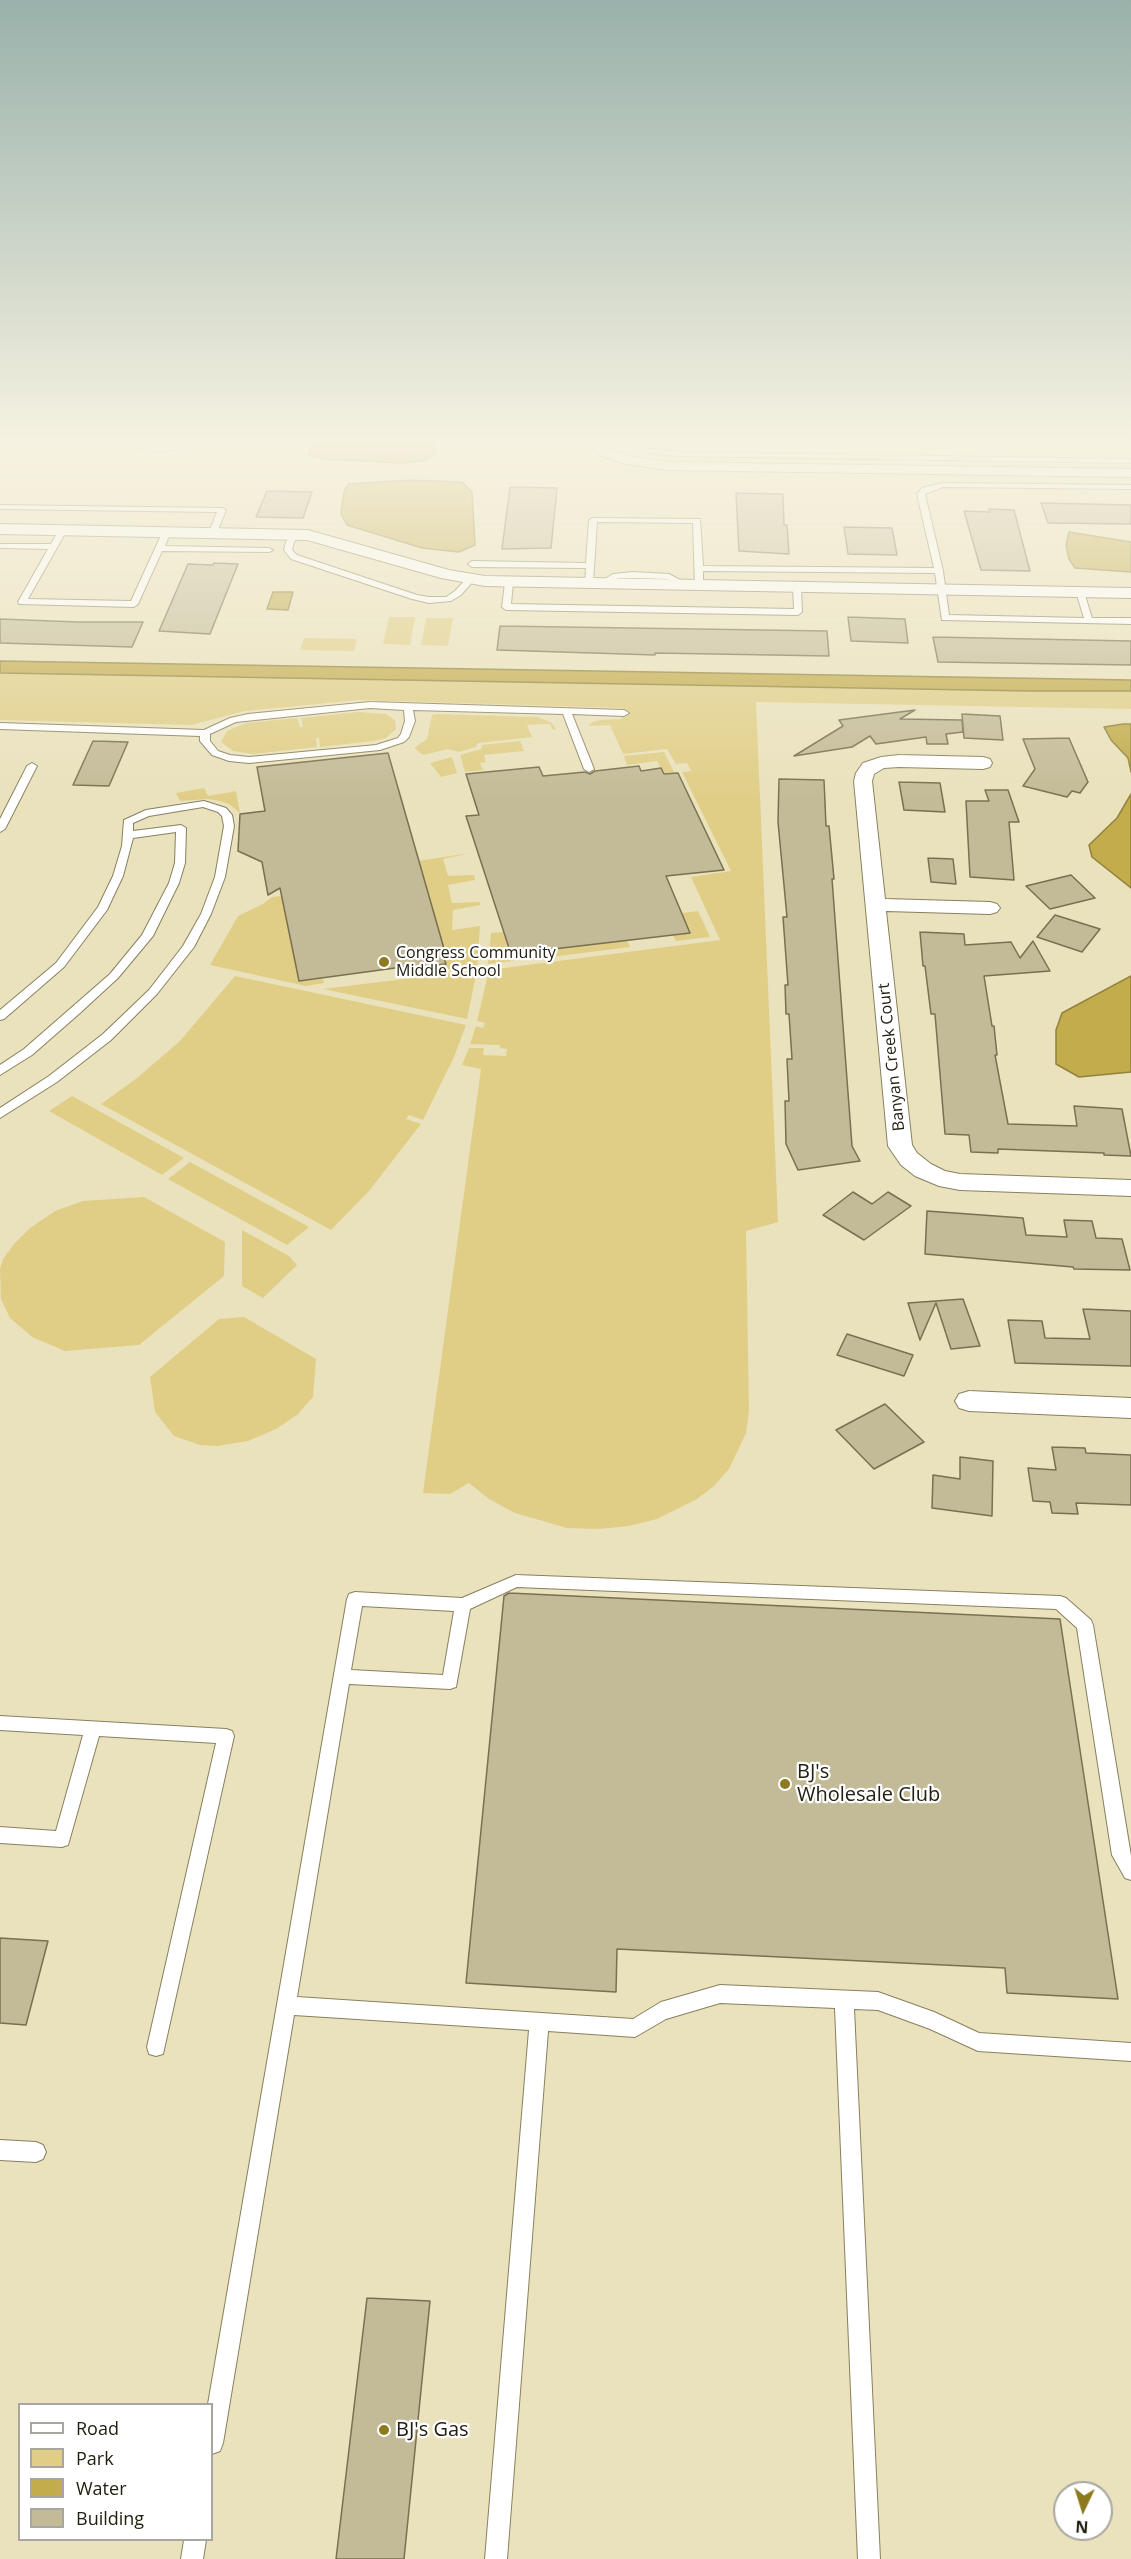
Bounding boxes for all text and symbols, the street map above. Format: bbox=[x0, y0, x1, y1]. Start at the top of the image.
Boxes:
place label: Congress Community Middle School bbox=[396, 943, 556, 981]
marker: Congress Community Middle School bbox=[377, 955, 391, 969]
street label: Banyan Creek Court bbox=[875, 982, 909, 1132]
place label: BJ's Wholesale Club bbox=[797, 1760, 940, 1807]
marker: BJ's Wholesale Club bbox=[778, 1777, 792, 1791]
legend bbox=[18, 2403, 213, 2541]
text: Road bbox=[76, 2416, 119, 2440]
place label: BJ's Gas bbox=[396, 2418, 469, 2442]
marker: BJ's Gas bbox=[377, 2423, 391, 2437]
text: Park bbox=[76, 2446, 114, 2470]
text: Water bbox=[76, 2476, 127, 2500]
north arrow bbox=[1053, 2481, 1113, 2541]
text: Building bbox=[76, 2506, 144, 2530]
text: N bbox=[1075, 2516, 1089, 2538]

